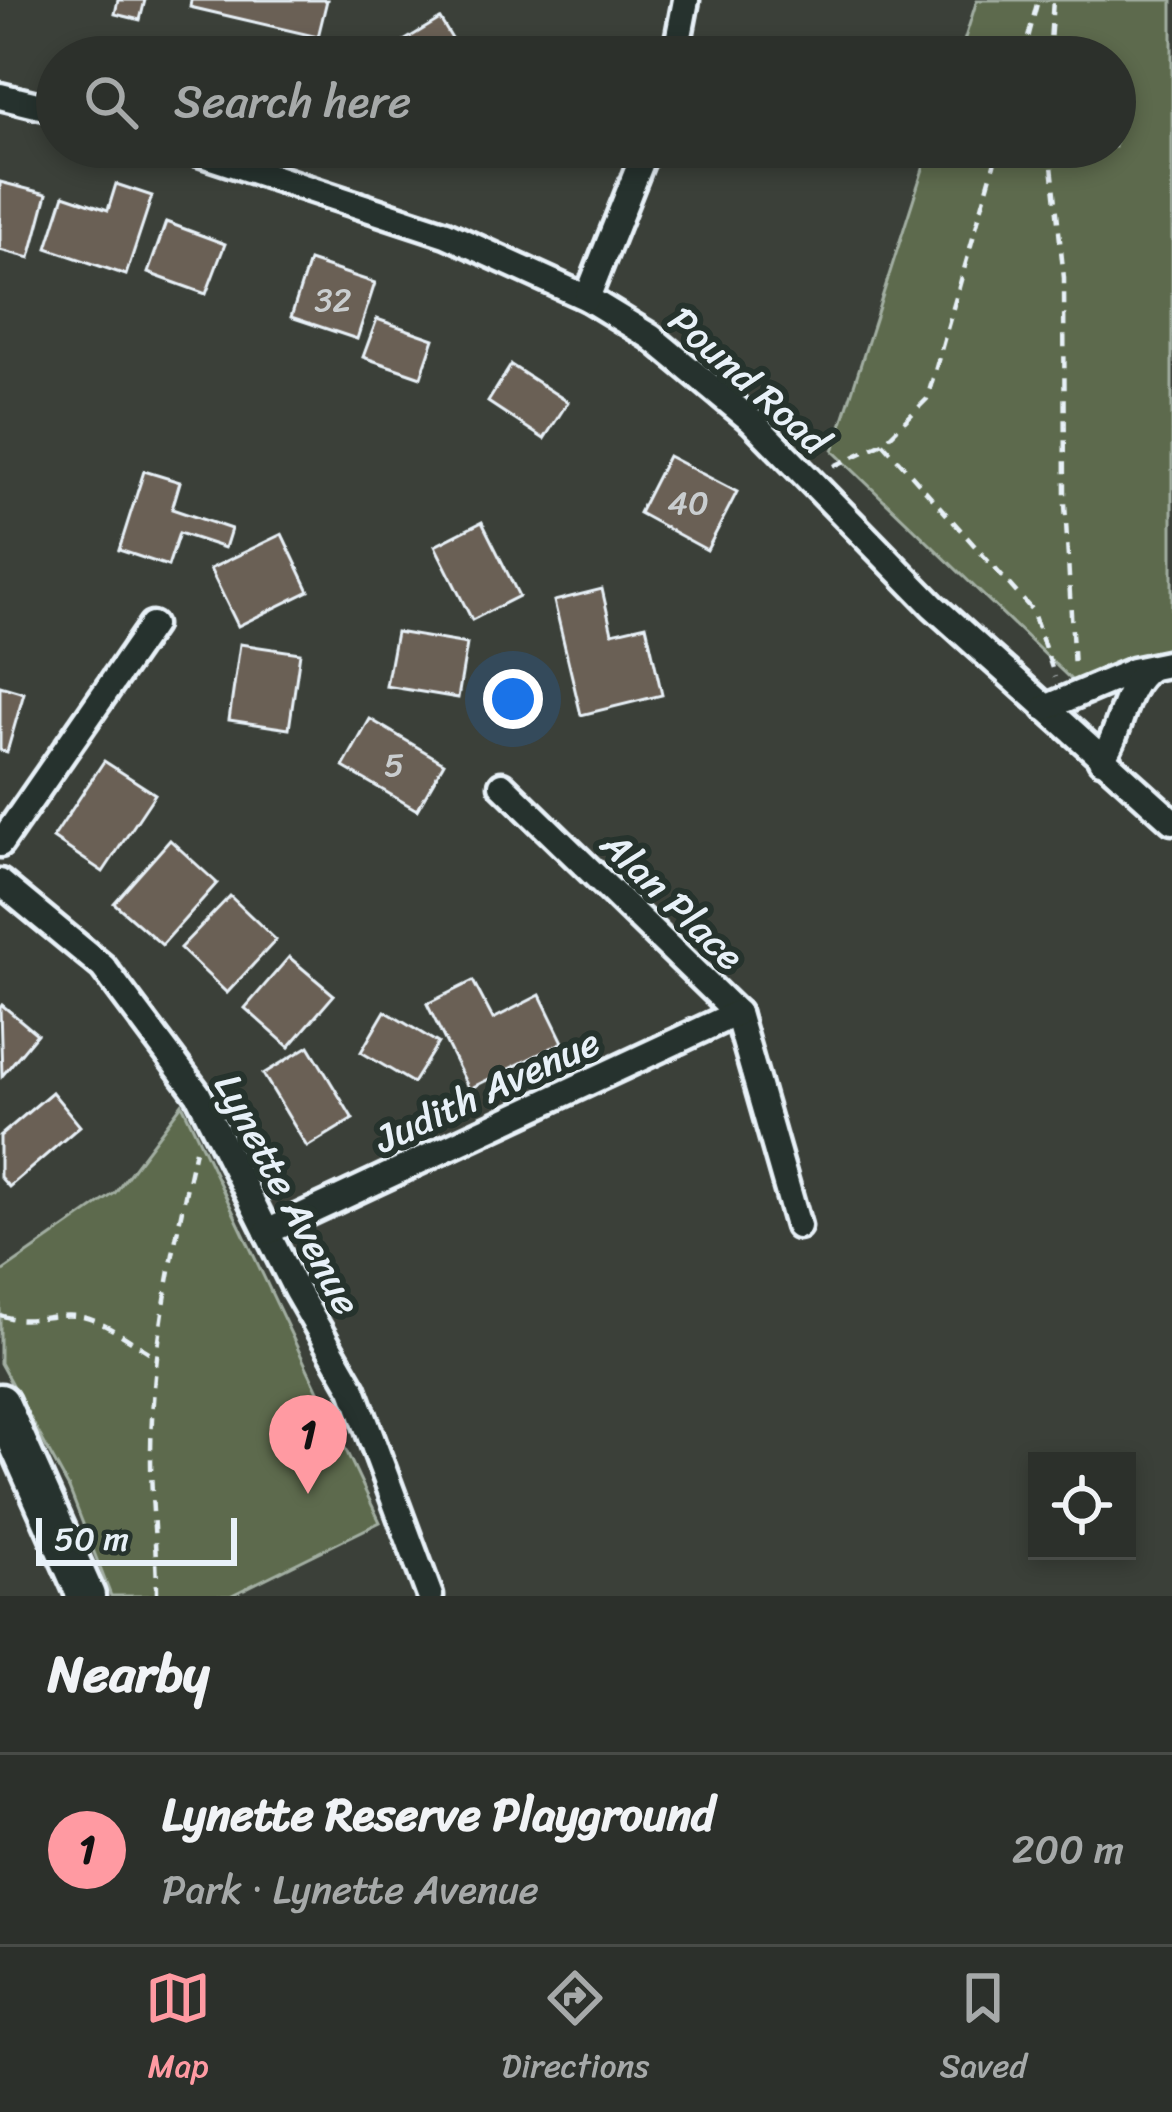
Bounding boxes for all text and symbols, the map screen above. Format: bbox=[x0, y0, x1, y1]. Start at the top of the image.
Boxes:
search box bbox=[36, 36, 1136, 168]
text: Search here bbox=[174, 62, 411, 142]
icon: search bbox=[78, 69, 144, 135]
house number: 32 bbox=[314, 271, 352, 329]
street label: Pound Road bbox=[652, 288, 848, 474]
house number: 40 bbox=[667, 474, 709, 532]
your location bbox=[483, 669, 543, 729]
house number: 5 bbox=[384, 736, 404, 794]
street label: Alan Place bbox=[584, 812, 762, 987]
street label: Judith Avenue bbox=[361, 1007, 612, 1173]
street label: Lynette Avenue bbox=[195, 1060, 381, 1328]
pin: 1 bbox=[269, 1395, 347, 1494]
map controls bbox=[1028, 1452, 1136, 1560]
button: locate bbox=[1028, 1452, 1136, 1560]
text: 50 m bbox=[54, 1510, 129, 1568]
scale bar bbox=[36, 1512, 237, 1565]
text: Nearby bbox=[48, 1629, 209, 1719]
text: Lynette Reserve Playground bbox=[162, 1775, 715, 1855]
text: 1 bbox=[79, 1815, 95, 1884]
text: 200 m bbox=[1012, 1815, 1124, 1884]
text: Park · Lynette Avenue bbox=[162, 1855, 539, 1924]
tab: Map bbox=[145, 1965, 211, 2095]
tab: Directions bbox=[502, 1965, 649, 2095]
tab: Saved bbox=[940, 1965, 1027, 2095]

